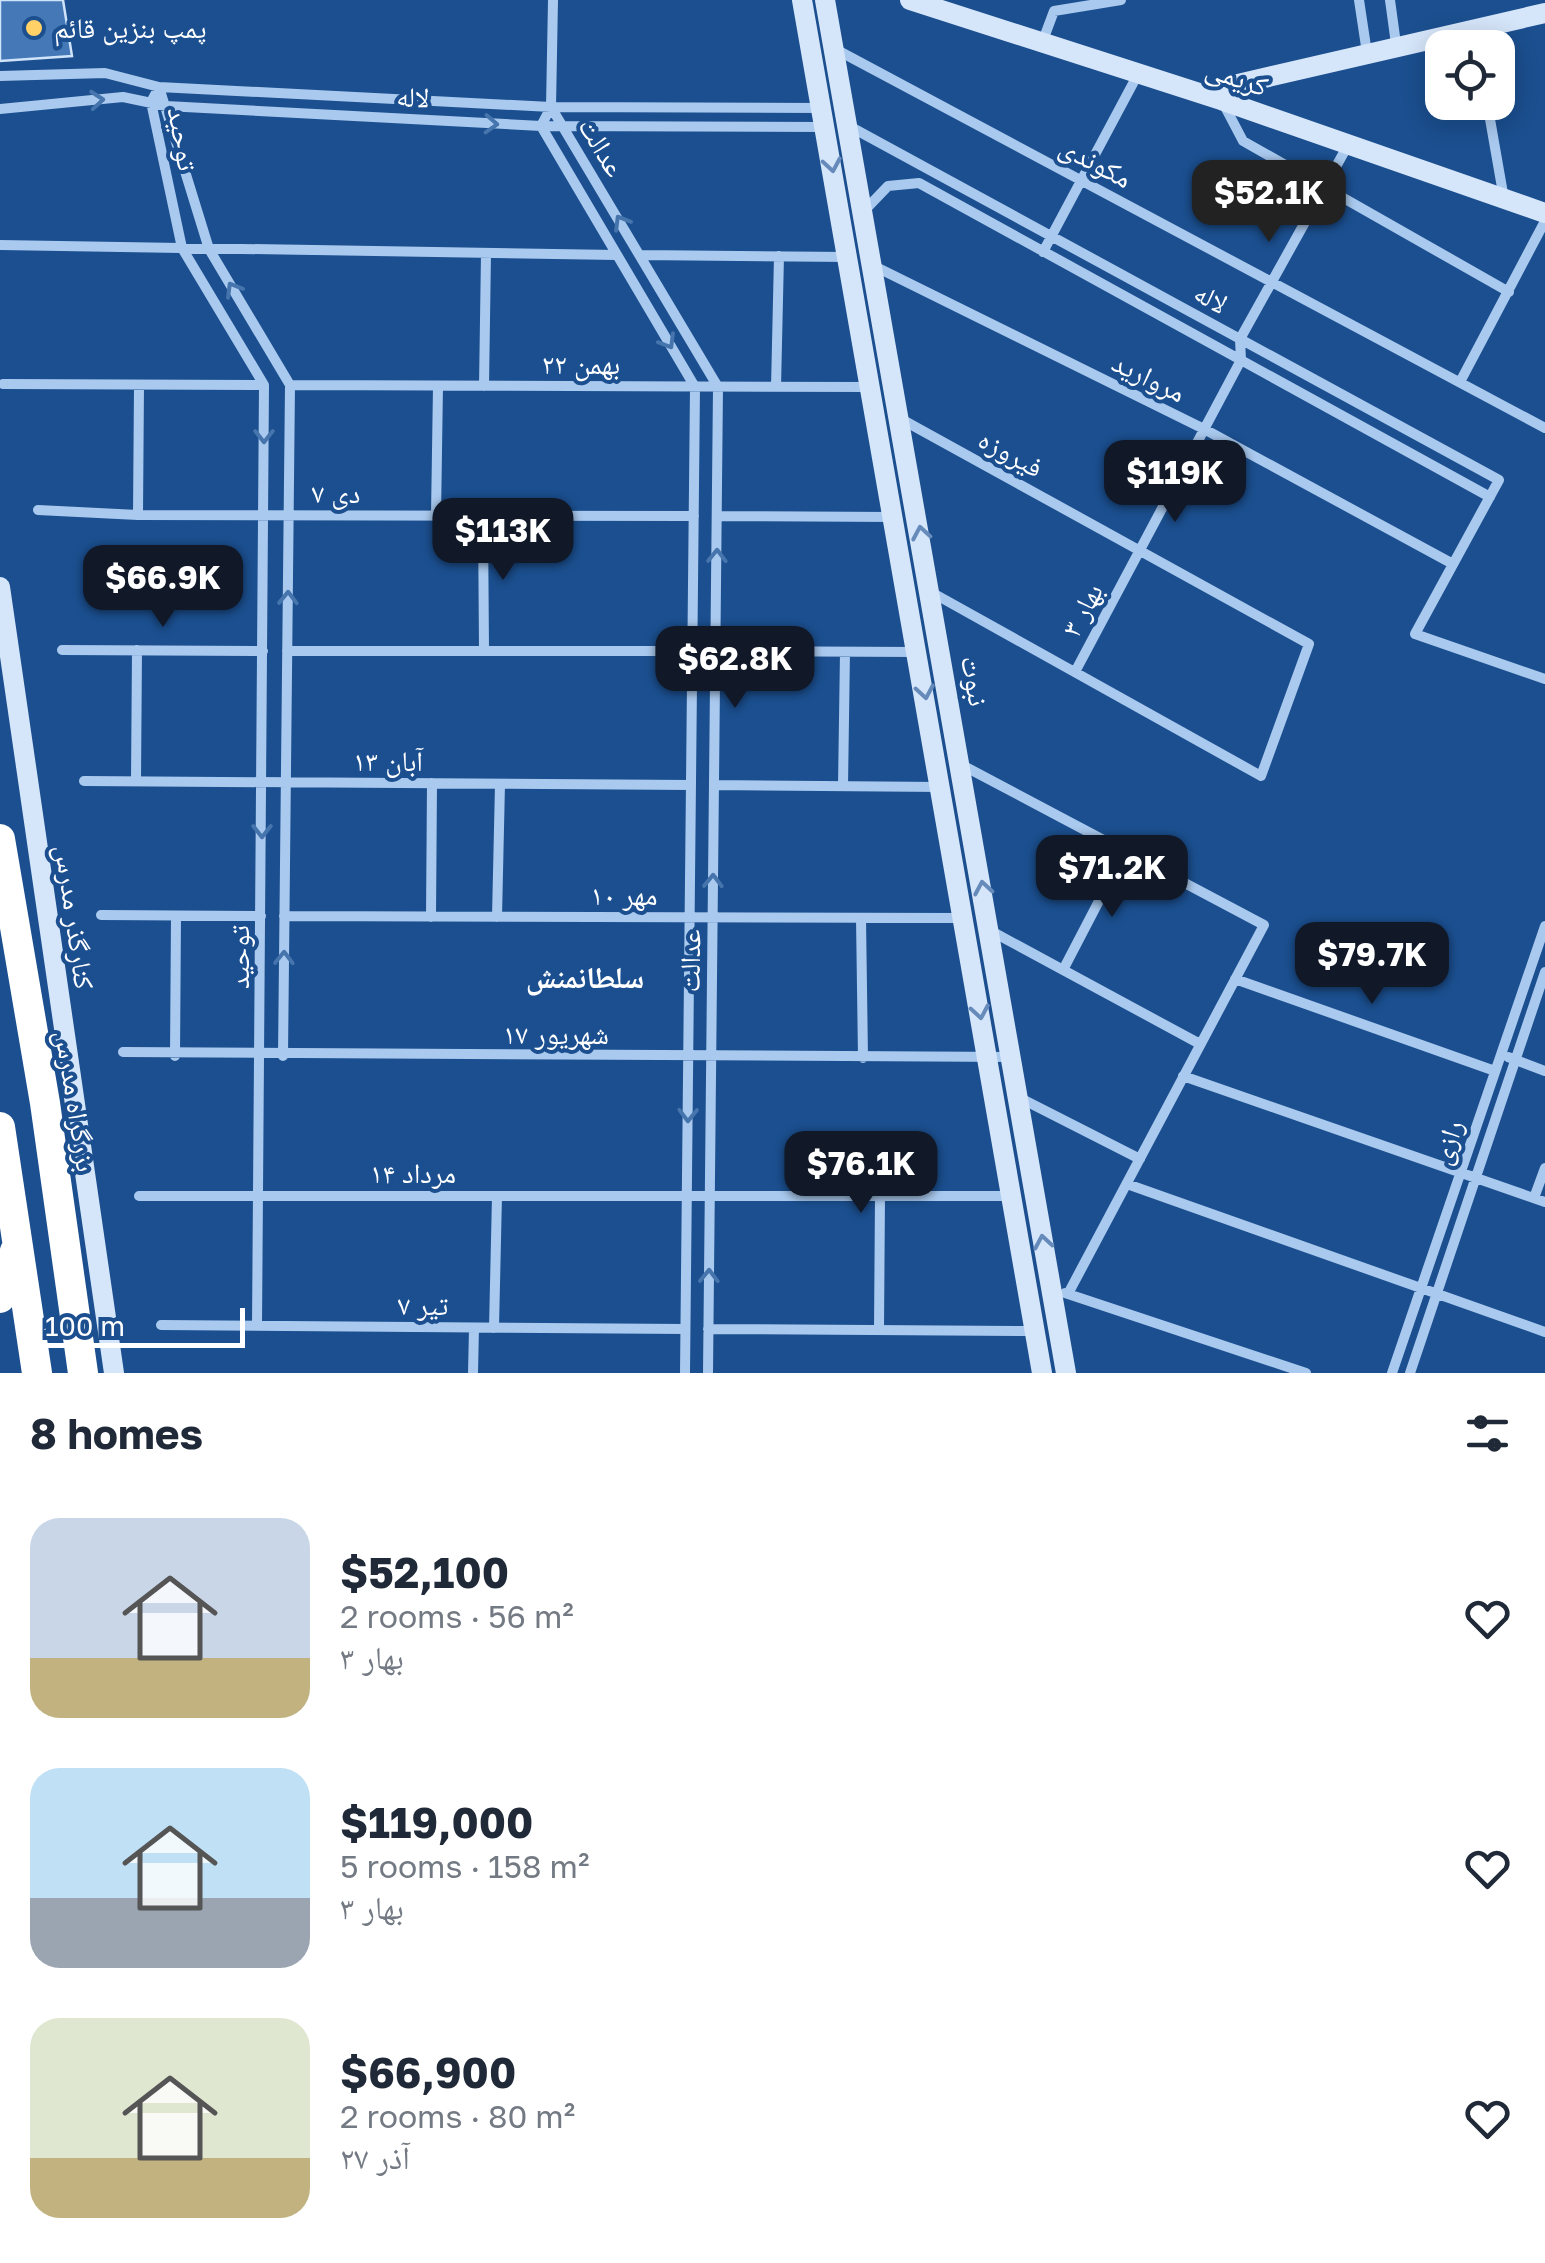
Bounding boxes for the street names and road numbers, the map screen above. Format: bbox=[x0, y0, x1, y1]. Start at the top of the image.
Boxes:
street label: کریمی bbox=[1201, 51, 1273, 104]
street label: لاله bbox=[396, 79, 430, 114]
street label: توحید bbox=[161, 105, 205, 173]
street label: عدالت bbox=[572, 111, 633, 182]
street label: مکوندی bbox=[1054, 129, 1138, 195]
street label: لاله bbox=[1189, 275, 1234, 320]
street label: مروارید bbox=[1107, 345, 1191, 409]
street label: ۲۲ بهمن bbox=[542, 347, 620, 382]
street label: فیروزه bbox=[973, 422, 1049, 484]
street label: ۷ دی bbox=[312, 476, 360, 510]
street label: بهار ۳ bbox=[1054, 577, 1109, 642]
street label: نبوت bbox=[955, 653, 996, 709]
street label: ۱۳ آبان bbox=[353, 744, 424, 778]
street label: کنارگذر مدرس bbox=[47, 843, 102, 992]
street label: ۱۰ مهر bbox=[591, 878, 657, 911]
street label: توحید bbox=[222, 925, 255, 989]
street label: عدالت bbox=[672, 929, 707, 993]
street label: ۱۷ شهریور bbox=[503, 1017, 609, 1050]
street label: بزرگراه مدرس bbox=[47, 1028, 104, 1174]
street label: رازی bbox=[1424, 1115, 1470, 1169]
street label: ۱۴ مرداد bbox=[370, 1156, 456, 1189]
street label: ۷ تیر bbox=[398, 1288, 448, 1321]

